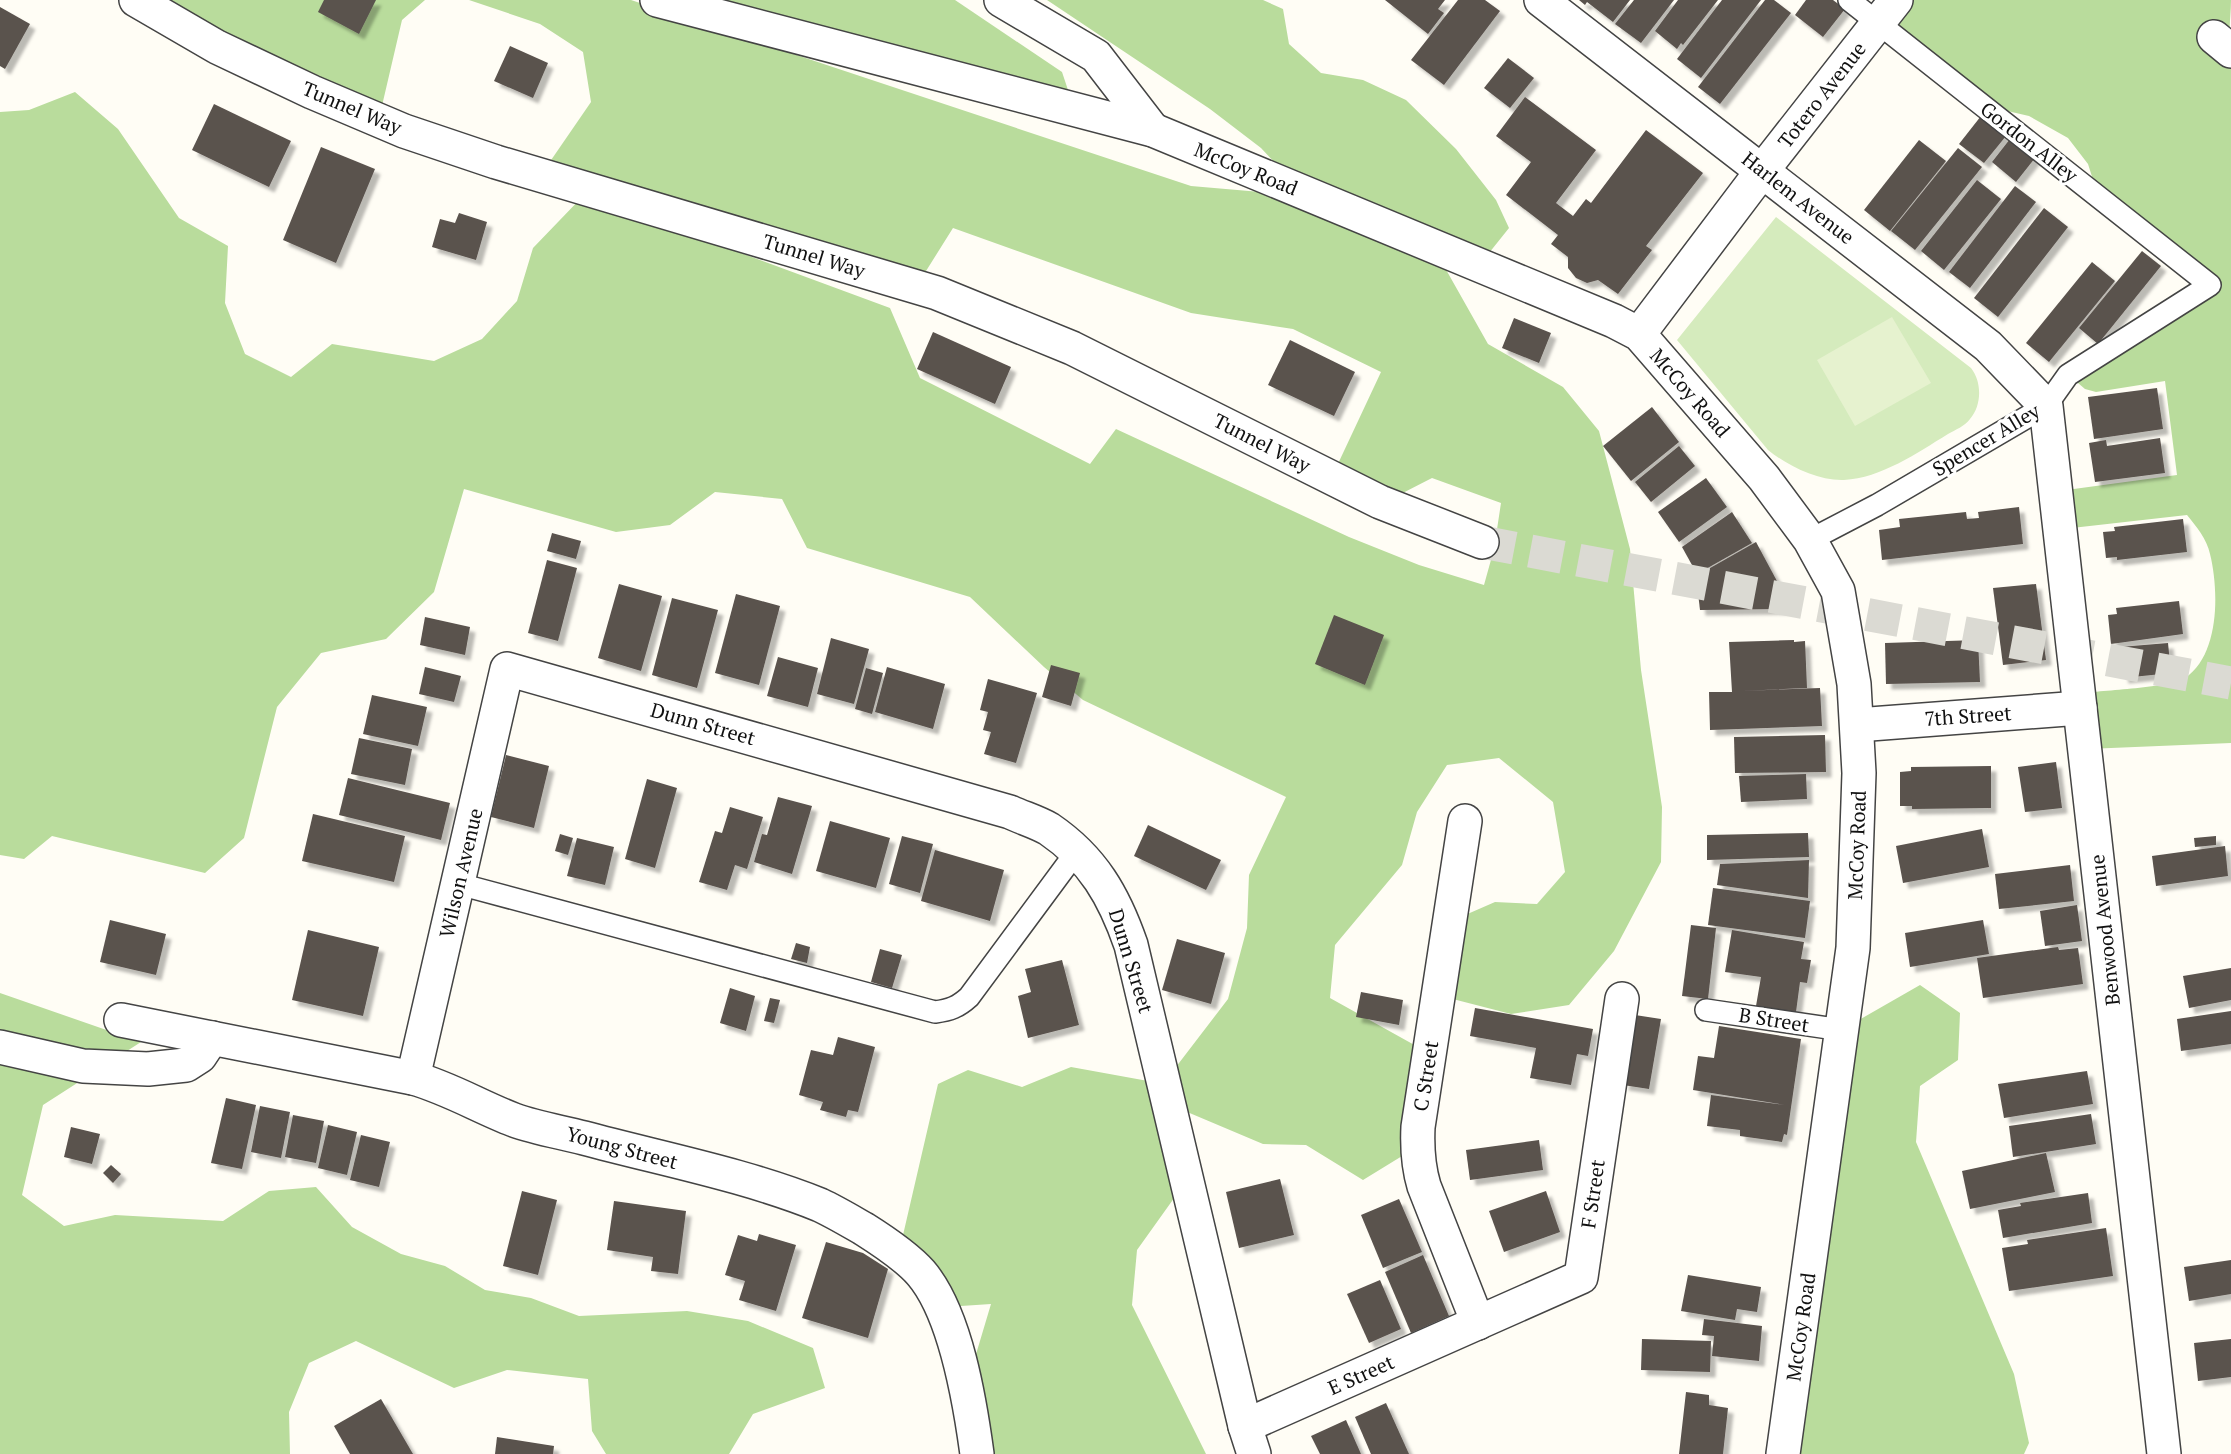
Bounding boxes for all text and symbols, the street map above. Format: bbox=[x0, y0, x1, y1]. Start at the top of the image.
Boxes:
street label: Totero Avenue bbox=[1772, 36, 1872, 153]
street label: Tunnel Way bbox=[298, 74, 407, 141]
street label: Gordon Alley bbox=[1975, 95, 2084, 189]
street label: McCoy Road bbox=[1190, 136, 1302, 202]
street label: Harlem Avenue bbox=[1737, 145, 1860, 250]
street label: Tunnel Way bbox=[760, 227, 869, 284]
street label: McCoy Road bbox=[1644, 343, 1736, 443]
street label: Spencer Alley bbox=[1927, 396, 2045, 482]
street label: Tunnel Way bbox=[1209, 407, 1316, 479]
street label: Dunn Street bbox=[648, 696, 759, 751]
street label: 7th Street bbox=[1924, 699, 2013, 732]
street label: McCoy Road bbox=[1841, 790, 1872, 900]
street label: Wilson Avenue bbox=[432, 805, 489, 940]
street label: Benwood Avenue bbox=[2083, 853, 2126, 1007]
street label: Dunn Street bbox=[1103, 905, 1160, 1017]
street label: B Street bbox=[1737, 1001, 1812, 1038]
street label: C Street bbox=[1407, 1038, 1444, 1113]
street label: Young Street bbox=[563, 1120, 681, 1175]
street label: F Street bbox=[1574, 1157, 1611, 1230]
street label: McCoy Road bbox=[1780, 1271, 1821, 1383]
street label: E Street bbox=[1323, 1348, 1399, 1401]

